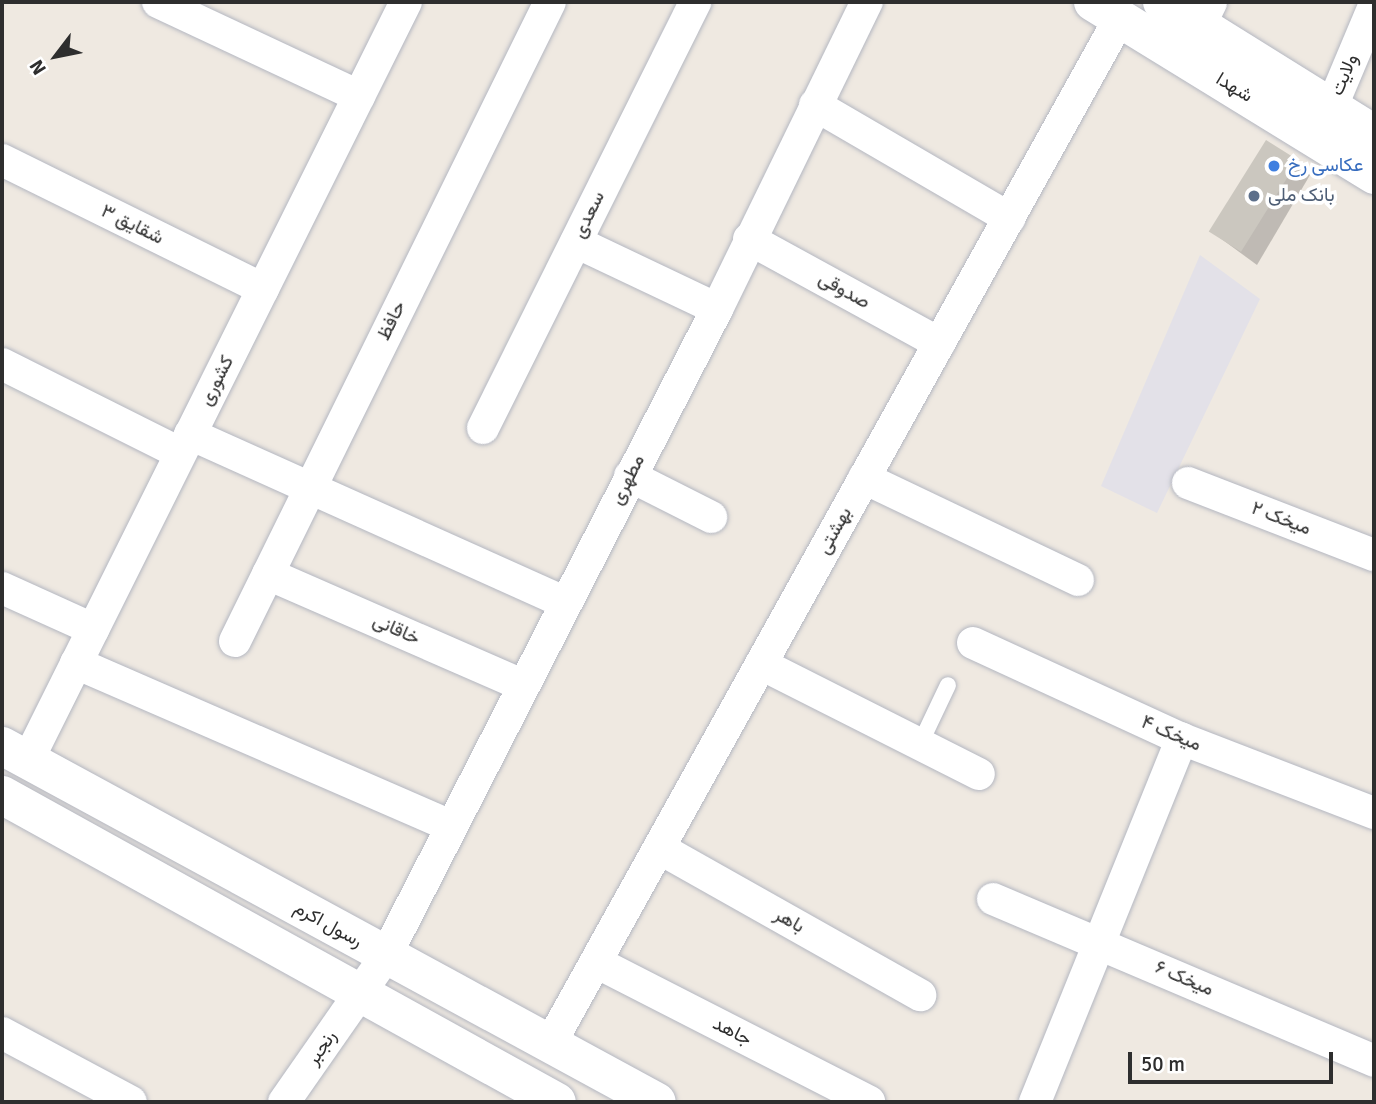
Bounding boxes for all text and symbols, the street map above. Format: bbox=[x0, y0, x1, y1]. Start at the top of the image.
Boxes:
north arrow bbox=[21, 21, 91, 91]
street label: ولایت bbox=[1326, 51, 1364, 99]
text: N bbox=[25, 55, 52, 79]
street label: شهدا bbox=[1211, 68, 1257, 108]
place label: عکاسی رخ bbox=[1288, 155, 1363, 177]
marker: عکاسی رخ bbox=[1266, 158, 1282, 174]
place label: بانک ملی bbox=[1268, 185, 1335, 207]
street label: سعدی bbox=[568, 188, 610, 242]
marker: بانک ملی bbox=[1246, 188, 1262, 204]
street label: شقایق ۳ bbox=[97, 200, 167, 250]
street label: صدوقی bbox=[814, 268, 874, 314]
street label: حافظ bbox=[373, 298, 411, 344]
street label: کشوری bbox=[195, 352, 239, 410]
street label: مطهری bbox=[606, 451, 650, 509]
street label: میخک ۲ bbox=[1248, 497, 1314, 541]
street label: بهشتی bbox=[813, 504, 857, 558]
street label: خاقانی bbox=[369, 610, 423, 650]
street label: میخک ۴ bbox=[1138, 711, 1204, 757]
street label: رسول اکرم bbox=[290, 897, 366, 953]
street label: باهر bbox=[770, 903, 808, 939]
street label: میخک ۶ bbox=[1151, 957, 1217, 1001]
street label: جاهد bbox=[709, 1013, 755, 1051]
street label: رنجبر bbox=[302, 1026, 342, 1070]
scale bar bbox=[1131, 1038, 1336, 1082]
text: 50 m bbox=[1141, 1051, 1185, 1077]

